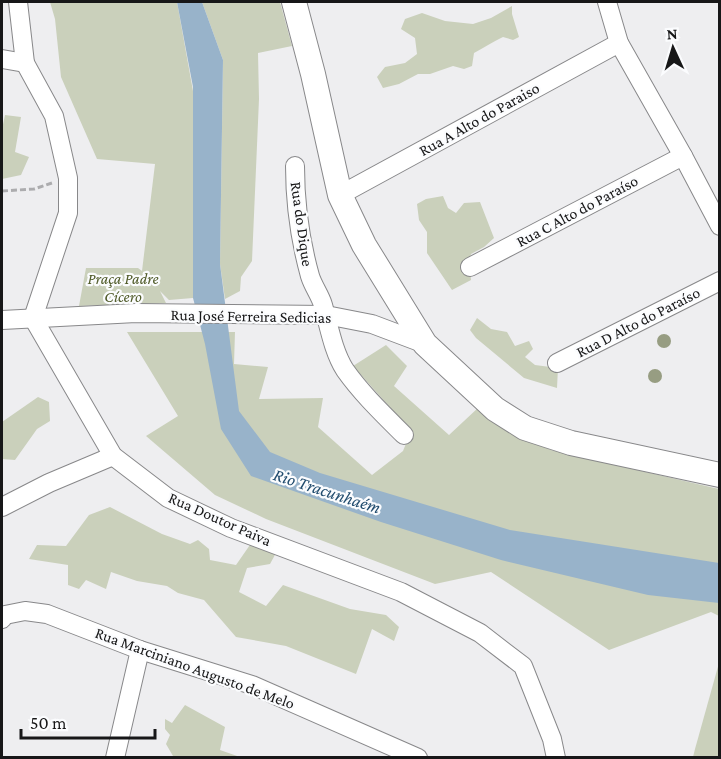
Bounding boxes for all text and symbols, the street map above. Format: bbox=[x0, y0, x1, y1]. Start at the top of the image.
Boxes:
north arrow bbox=[643, 18, 703, 78]
text: N bbox=[666, 25, 678, 42]
street label: Rua A Alto do Paraiso bbox=[416, 79, 542, 159]
street label: Rua C Alto do Paraíso bbox=[513, 172, 641, 250]
street label: Rua do Dique bbox=[287, 180, 316, 268]
park label: Praça Padre Cícero bbox=[87, 270, 159, 305]
street label: Rua D Alto do Paraíso bbox=[573, 283, 703, 361]
street label: Rua José Ferreira Sedicias bbox=[170, 306, 332, 327]
water label: Rio Tracunhaém bbox=[271, 464, 383, 518]
street label: Rua Doutor Paiva bbox=[166, 489, 274, 549]
street label: Rua Marciniano Augusto de Melo bbox=[93, 624, 297, 713]
scale bar bbox=[21, 702, 154, 740]
text: 50 m bbox=[30, 713, 67, 733]

